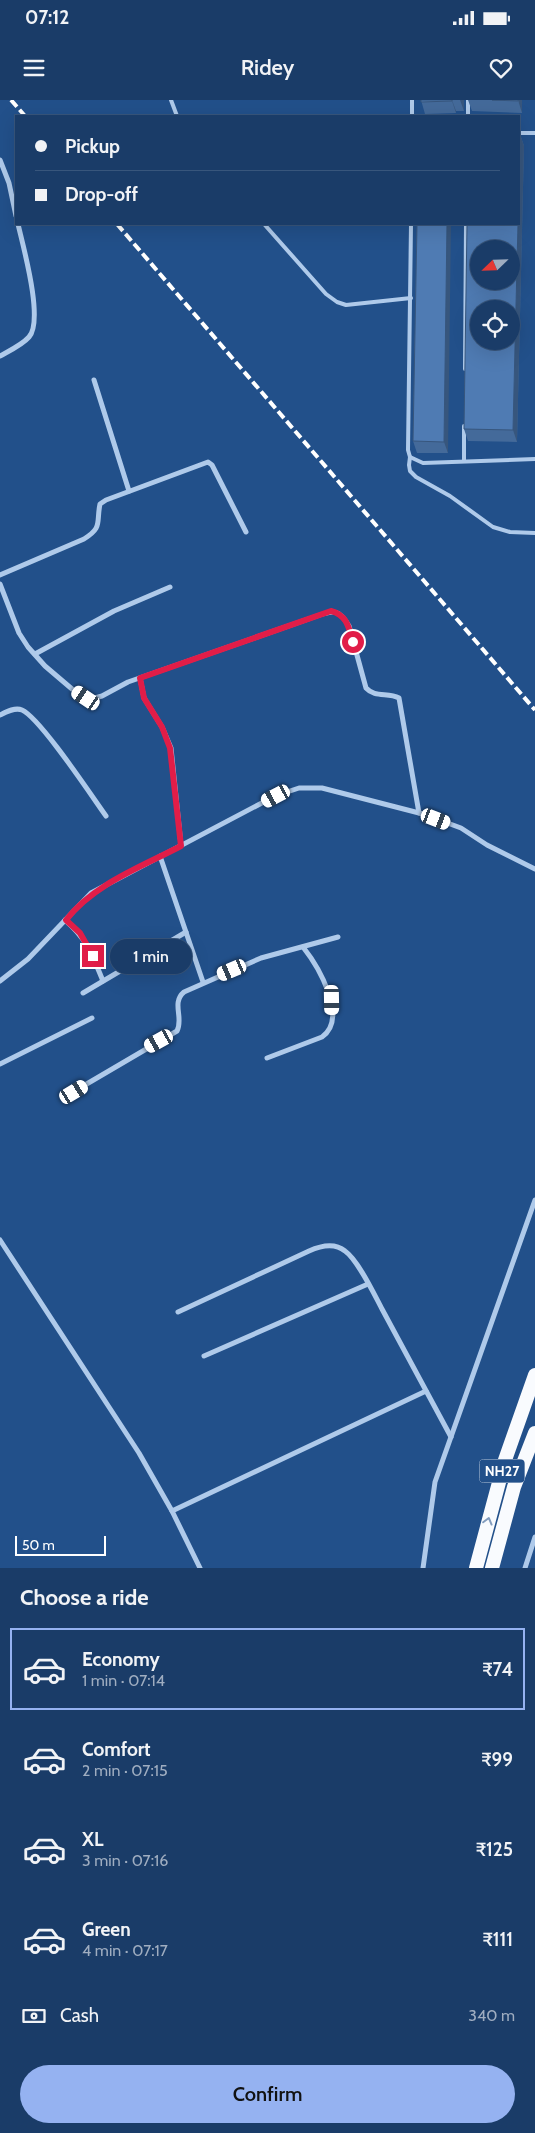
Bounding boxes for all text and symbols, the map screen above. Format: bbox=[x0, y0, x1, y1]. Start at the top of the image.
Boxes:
text: 07:12 bbox=[25, 6, 69, 29]
icon: menu bbox=[20, 54, 48, 82]
text: Ridey bbox=[241, 54, 294, 81]
icon: heart bbox=[487, 54, 515, 82]
text: Pickup bbox=[65, 135, 120, 158]
text: Drop-off bbox=[65, 183, 138, 206]
north arrow bbox=[470, 240, 520, 290]
map controls bbox=[470, 240, 520, 350]
button: locate bbox=[470, 300, 520, 350]
route start bbox=[342, 631, 364, 653]
car bbox=[69, 683, 102, 713]
car bbox=[259, 782, 292, 810]
car bbox=[419, 807, 452, 831]
callout: 1 min bbox=[110, 938, 193, 974]
route end bbox=[82, 945, 104, 967]
text: 1 min bbox=[133, 947, 169, 966]
car bbox=[215, 957, 248, 983]
car bbox=[324, 985, 339, 1015]
car bbox=[142, 1027, 175, 1055]
car bbox=[57, 1078, 90, 1106]
road number: NH27 bbox=[480, 1460, 524, 1482]
one-way arrow bbox=[482, 1516, 493, 1525]
scale bar bbox=[15, 1533, 106, 1556]
text: 50 m bbox=[22, 1536, 55, 1554]
text: Choose a ride bbox=[20, 1584, 149, 1611]
icon: car bbox=[22, 1647, 67, 1692]
text: Economy bbox=[82, 1648, 160, 1671]
text: ₹74 bbox=[482, 1658, 513, 1681]
text: 1 min · 07:14 bbox=[82, 1671, 165, 1690]
icon: car bbox=[22, 1737, 67, 1782]
text: Comfort bbox=[82, 1738, 151, 1761]
text: ₹99 bbox=[481, 1748, 513, 1771]
text: 2 min · 07:15 bbox=[82, 1761, 168, 1780]
icon: car bbox=[22, 1827, 67, 1872]
text: XL bbox=[82, 1828, 103, 1851]
text: ₹125 bbox=[476, 1838, 513, 1861]
text: 3 min · 07:16 bbox=[82, 1851, 168, 1870]
icon: car bbox=[22, 1917, 67, 1962]
text: Green bbox=[82, 1918, 131, 1941]
text: ₹111 bbox=[483, 1928, 513, 1951]
text: 4 min · 07:17 bbox=[82, 1941, 168, 1960]
icon: cash bbox=[20, 2002, 48, 2030]
text: Cash bbox=[60, 2004, 99, 2027]
text: 340 m bbox=[468, 2006, 515, 2025]
button: Confirm bbox=[20, 2065, 515, 2123]

